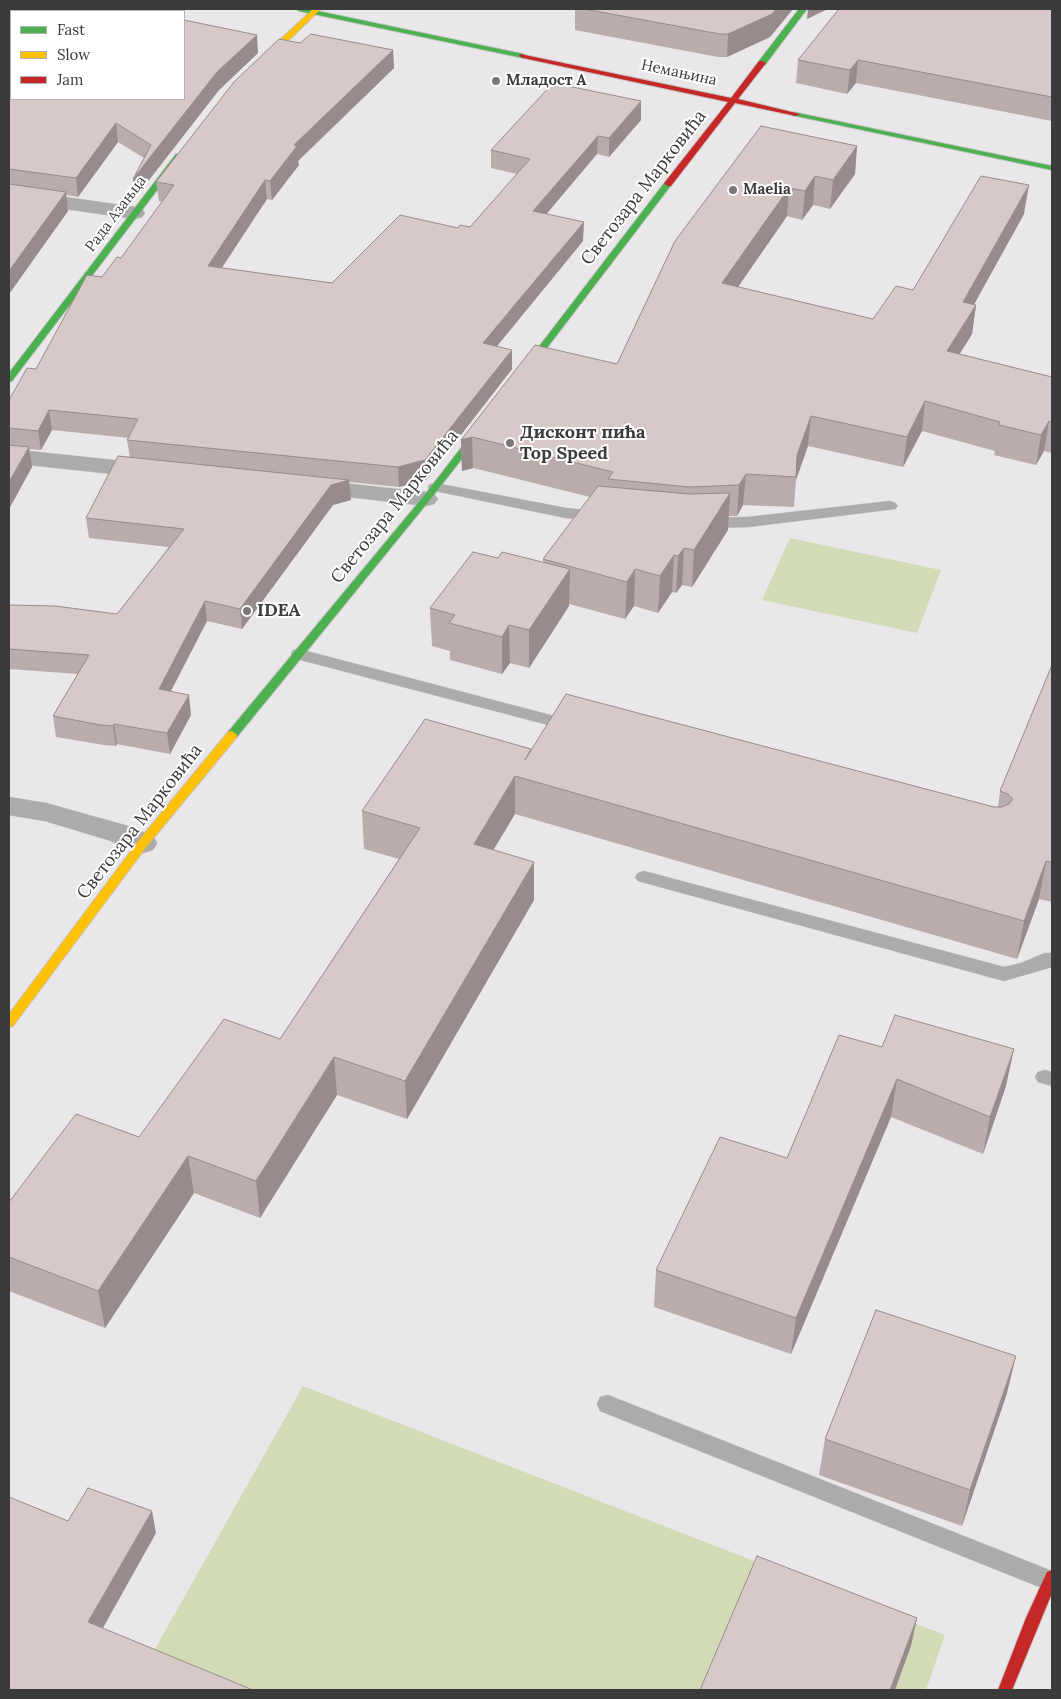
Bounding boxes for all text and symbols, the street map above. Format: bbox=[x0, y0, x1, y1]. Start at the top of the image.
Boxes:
legend bbox=[10, 10, 185, 100]
text: Fast bbox=[57, 20, 85, 39]
text: Slow bbox=[57, 45, 90, 64]
street label: Немањина bbox=[640, 56, 718, 90]
text: Jam bbox=[57, 70, 84, 89]
place label: Младост А bbox=[506, 72, 587, 90]
marker: Младост А bbox=[490, 75, 502, 87]
street label: Светозара Марковића bbox=[577, 106, 711, 270]
street label: Рада Азањца bbox=[82, 172, 150, 256]
place label: Maelia bbox=[743, 181, 791, 199]
marker: Maelia bbox=[727, 184, 739, 196]
place label: Дисконт пића Top Speed bbox=[520, 422, 645, 464]
street label: Светозара Марковића bbox=[327, 426, 463, 588]
marker: Дисконт пића Top Speed bbox=[504, 437, 516, 449]
place label: IDEA bbox=[257, 600, 301, 622]
marker: IDEA bbox=[241, 605, 253, 617]
street label: Светозара Марковића bbox=[73, 740, 207, 904]

